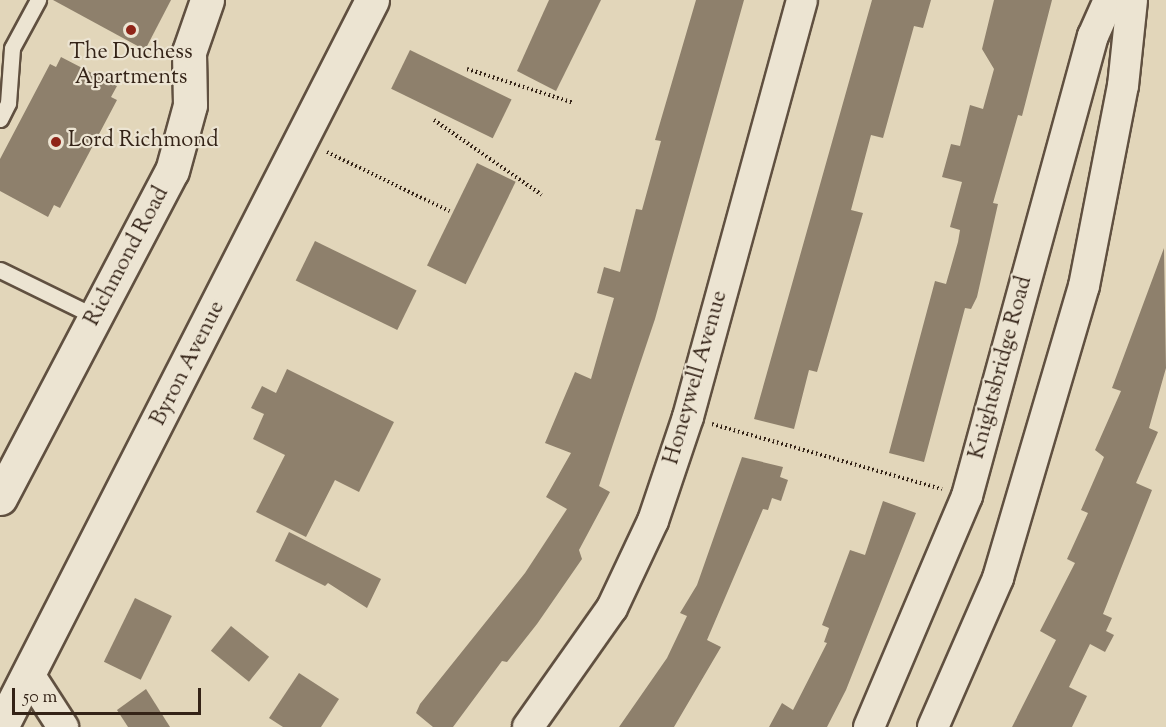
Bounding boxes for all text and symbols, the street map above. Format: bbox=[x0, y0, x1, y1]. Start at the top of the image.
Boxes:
marker: The Duchess Apartments bbox=[124, 23, 138, 37]
place label: The Duchess Apartments bbox=[69, 40, 193, 92]
place label: Lord Richmond bbox=[68, 129, 219, 155]
marker: Lord Richmond bbox=[49, 135, 63, 149]
street label: Richmond Road bbox=[80, 183, 176, 331]
street label: Knightsbridge Road bbox=[965, 274, 1039, 462]
street label: Honeywell Avenue bbox=[660, 288, 734, 468]
street label: Byron Avenue bbox=[146, 297, 232, 431]
scale bar bbox=[15, 676, 204, 714]
text: 50 m bbox=[23, 685, 57, 711]

